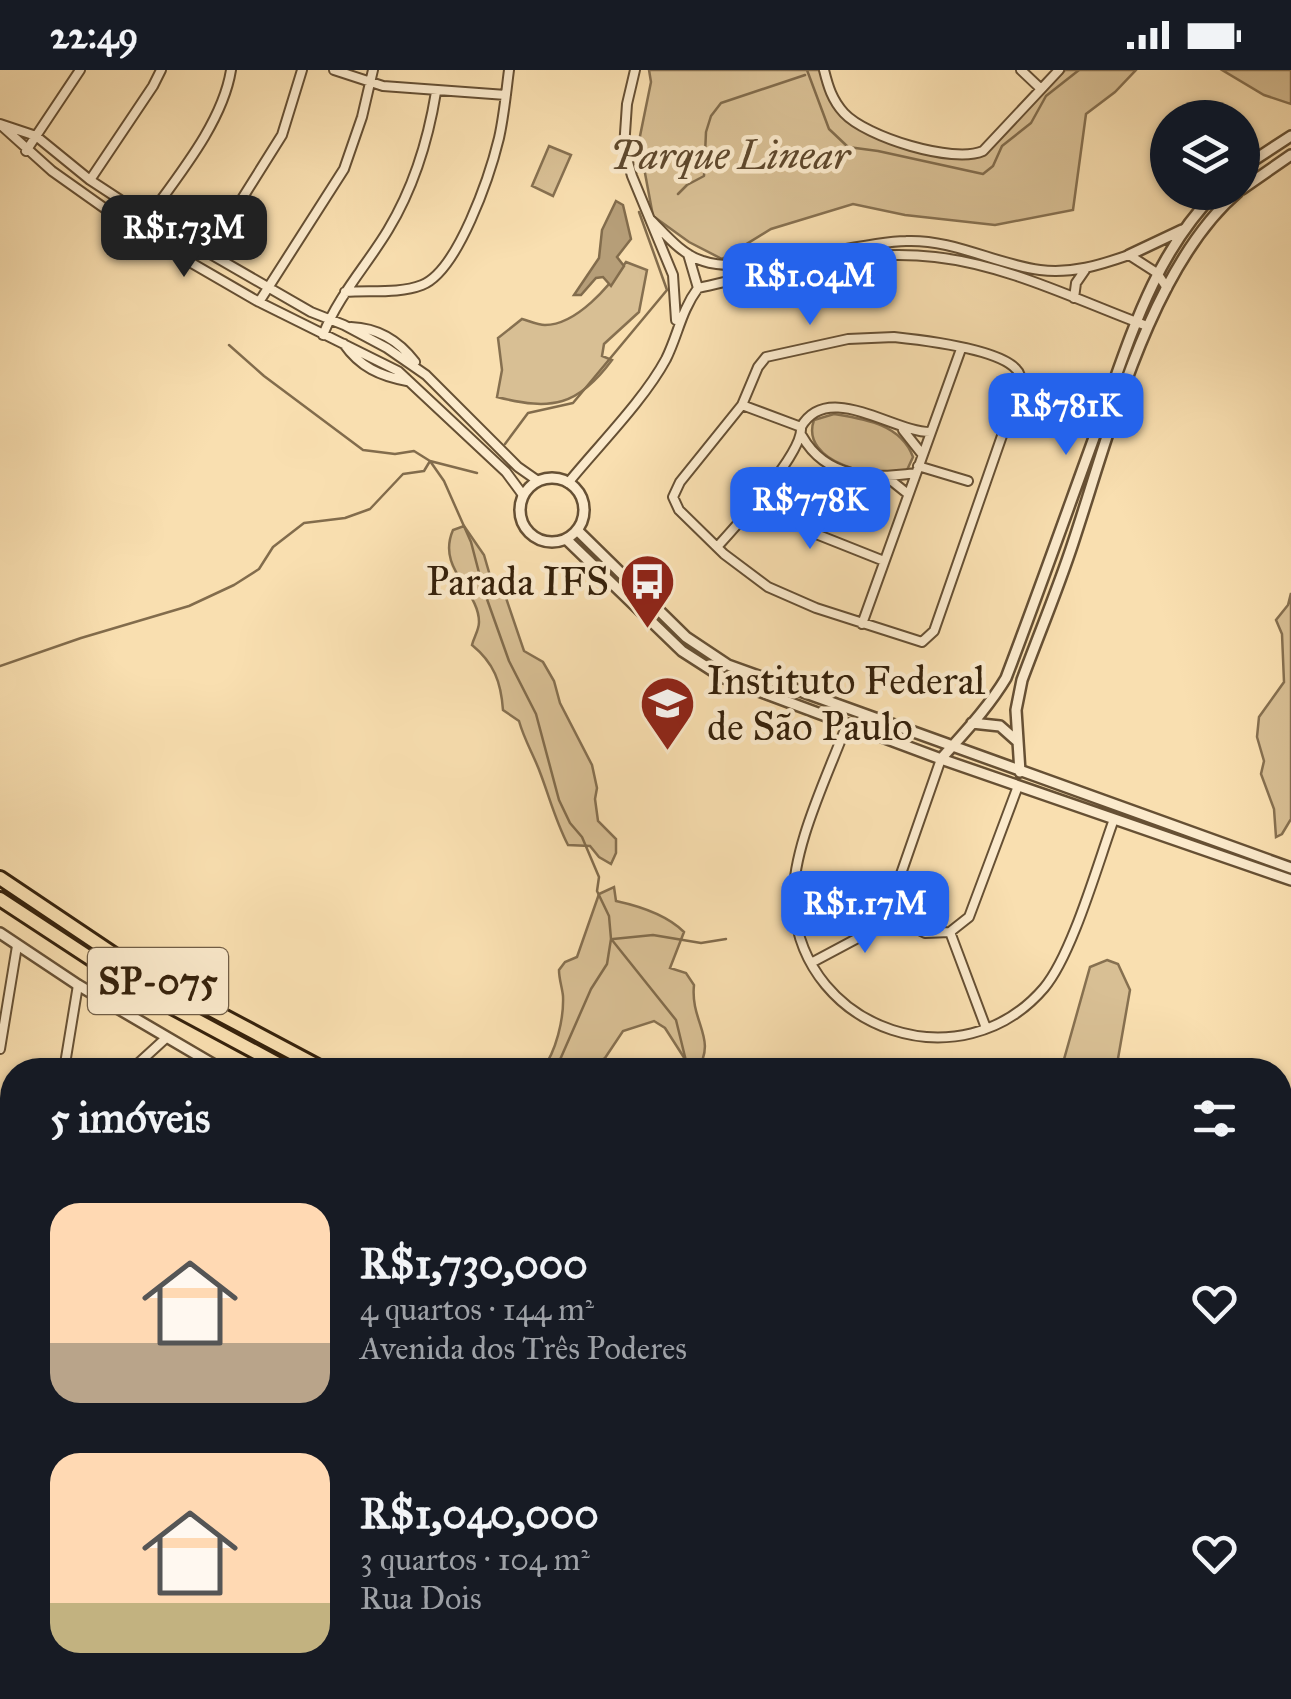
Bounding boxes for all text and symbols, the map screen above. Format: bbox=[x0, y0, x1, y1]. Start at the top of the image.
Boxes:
text: 22:49 bbox=[50, 12, 139, 58]
map controls bbox=[1150, 100, 1260, 210]
button: layers bbox=[1150, 100, 1260, 210]
park label: Parque Linear bbox=[610, 131, 852, 180]
pin: R$1.73M bbox=[92, 195, 276, 280]
text: R$1.73M bbox=[123, 208, 245, 247]
pin: R$1.04M bbox=[718, 243, 902, 328]
text: R$1.04M bbox=[745, 256, 875, 295]
pin: R$781K bbox=[985, 373, 1147, 458]
text: R$781K bbox=[1010, 386, 1122, 425]
pin: R$778K bbox=[729, 467, 891, 552]
text: R$778K bbox=[752, 480, 868, 519]
bus stop icon: Parada IFS bbox=[618, 551, 678, 630]
place label: Parada IFS bbox=[426, 557, 609, 606]
place label: Instituto Federal de São Paulo bbox=[707, 656, 986, 751]
school or university icon: Instituto Federal de São Paulo bbox=[638, 673, 698, 752]
pin: R$1.17M bbox=[773, 871, 957, 956]
text: R$1.17M bbox=[803, 884, 927, 923]
road number: SP-075 bbox=[88, 948, 228, 1014]
icon: filters bbox=[1187, 1091, 1242, 1146]
text: 5 imóveis bbox=[50, 1092, 210, 1144]
text: R$1,730,000 bbox=[360, 1238, 588, 1290]
icon: home bbox=[130, 1243, 250, 1363]
icon: heart bbox=[1187, 1276, 1242, 1331]
text: 4 quartos · 144 m² bbox=[360, 1290, 594, 1329]
text: Avenida dos Três Poderes bbox=[360, 1329, 687, 1368]
text: R$1,040,000 bbox=[360, 1488, 599, 1540]
icon: home bbox=[130, 1493, 250, 1613]
icon: heart bbox=[1187, 1526, 1242, 1581]
text: 3 quartos · 104 m² bbox=[360, 1540, 590, 1579]
text: Rua Dois bbox=[360, 1579, 482, 1618]

